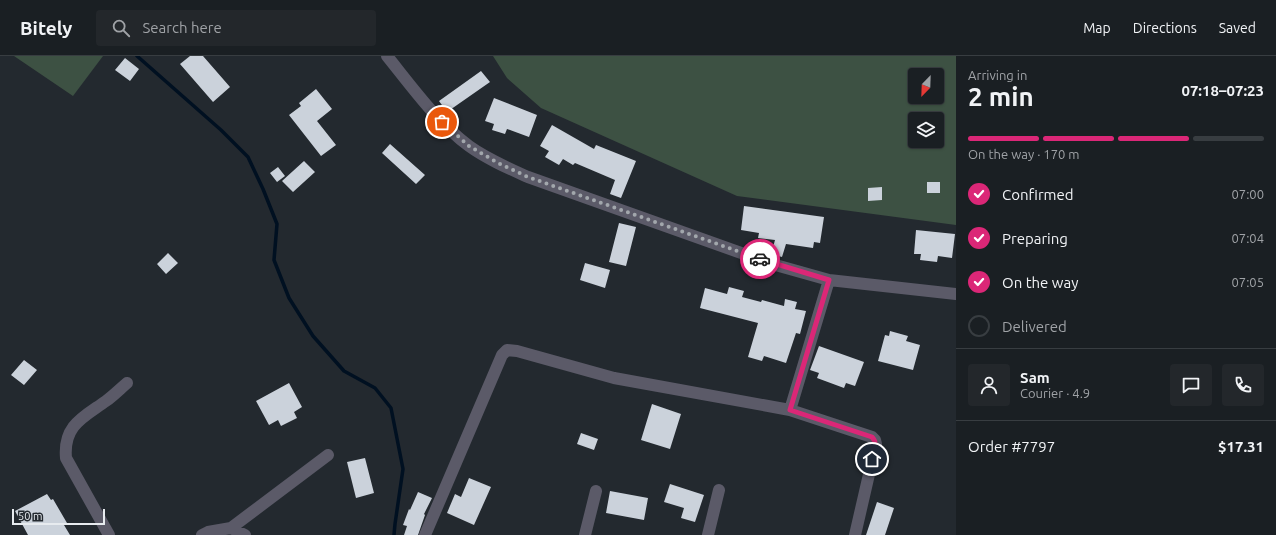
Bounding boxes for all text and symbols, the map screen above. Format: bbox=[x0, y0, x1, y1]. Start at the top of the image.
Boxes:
search box bbox=[96, 10, 376, 46]
text: Bitely bbox=[20, 17, 72, 39]
icon: search bbox=[110, 17, 132, 39]
text: Search here bbox=[142, 19, 222, 36]
text: Map bbox=[1083, 20, 1111, 36]
text: Directions bbox=[1133, 20, 1197, 36]
text: Saved bbox=[1219, 20, 1256, 36]
north arrow bbox=[908, 68, 944, 104]
map controls bbox=[908, 68, 944, 148]
text: Arriving in bbox=[968, 68, 1027, 82]
text: 2 min bbox=[968, 82, 1034, 111]
text: 07:18–07:23 bbox=[1181, 82, 1264, 99]
pin bbox=[425, 105, 459, 139]
icon: bag bbox=[431, 111, 453, 133]
button: layers bbox=[908, 112, 944, 148]
text: On the way · 170 m bbox=[968, 147, 1080, 161]
icon: check bbox=[968, 183, 990, 205]
text: Confirmed bbox=[1002, 186, 1074, 203]
text: 07:00 bbox=[1231, 187, 1264, 201]
icon: check bbox=[968, 227, 990, 249]
text: Preparing bbox=[1002, 230, 1068, 247]
text: 07:04 bbox=[1231, 231, 1264, 245]
courier bbox=[740, 239, 780, 279]
icon: car bbox=[749, 248, 771, 270]
icon: check bbox=[968, 271, 990, 293]
text: On the way bbox=[1002, 274, 1078, 291]
text: 07:05 bbox=[1231, 275, 1264, 289]
text: Delivered bbox=[1002, 318, 1067, 335]
button: person bbox=[968, 364, 1010, 406]
button: chat bbox=[1170, 364, 1212, 406]
button: phone bbox=[1222, 364, 1264, 406]
text: Sam bbox=[1020, 369, 1050, 386]
text: Courier · 4.9 bbox=[1020, 386, 1090, 400]
text: Order #7797 bbox=[968, 438, 1055, 455]
text: $17.31 bbox=[1218, 438, 1264, 455]
pin bbox=[855, 442, 889, 476]
icon: home bbox=[861, 448, 883, 470]
scale bar bbox=[12, 507, 105, 526]
text: 50 m bbox=[18, 510, 42, 522]

